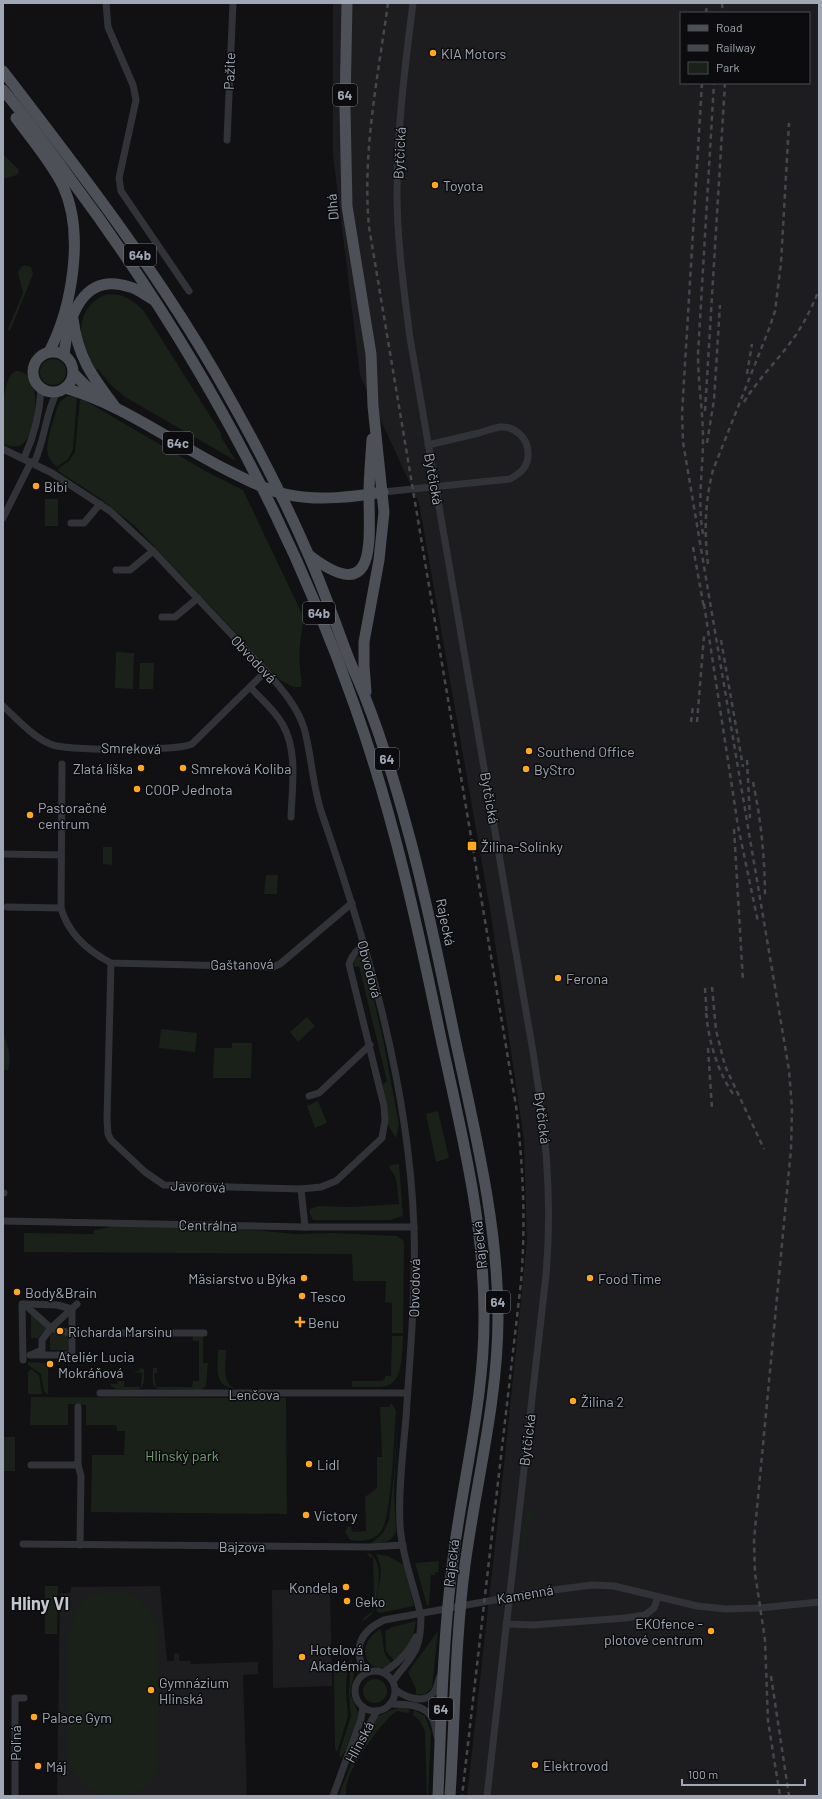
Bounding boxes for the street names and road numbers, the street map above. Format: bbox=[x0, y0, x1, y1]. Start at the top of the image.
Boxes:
street label: Pažite bbox=[220, 52, 238, 90]
road number: 64 bbox=[333, 84, 357, 106]
street label: Bytčická bbox=[389, 126, 409, 180]
street label: Dlhá bbox=[322, 193, 342, 221]
road number: 64b bbox=[124, 244, 156, 266]
road number: 64c bbox=[163, 432, 193, 454]
street label: Bytčická bbox=[421, 452, 447, 506]
road number: 64b bbox=[303, 602, 335, 624]
street label: Obvodová bbox=[228, 632, 280, 686]
street label: Smreková bbox=[101, 739, 161, 757]
road number: 64 bbox=[375, 748, 399, 770]
street label: Bytčická bbox=[477, 771, 503, 825]
street label: Rajecká bbox=[433, 897, 459, 947]
street label: Obvodová bbox=[354, 938, 386, 1000]
street label: Gaštanová bbox=[210, 955, 274, 973]
street label: Bytčická bbox=[531, 1091, 555, 1145]
street label: Javorová bbox=[170, 1177, 226, 1195]
street label: Centrálna bbox=[178, 1216, 238, 1234]
street label: Rajecká bbox=[468, 1220, 490, 1270]
street label: Obvodová bbox=[405, 1258, 423, 1318]
road number: 64 bbox=[486, 1291, 510, 1313]
street label: Lenčova bbox=[228, 1386, 280, 1403]
street label: Bytčická bbox=[515, 1413, 539, 1467]
street label: Bajzova bbox=[219, 1538, 265, 1555]
street label: Rajecká bbox=[440, 1538, 462, 1588]
street label: Kamenná bbox=[496, 1581, 554, 1607]
road number: 64 bbox=[429, 1698, 453, 1720]
street label: Hlinská bbox=[341, 1718, 377, 1766]
street label: Poľná bbox=[7, 1725, 24, 1761]

